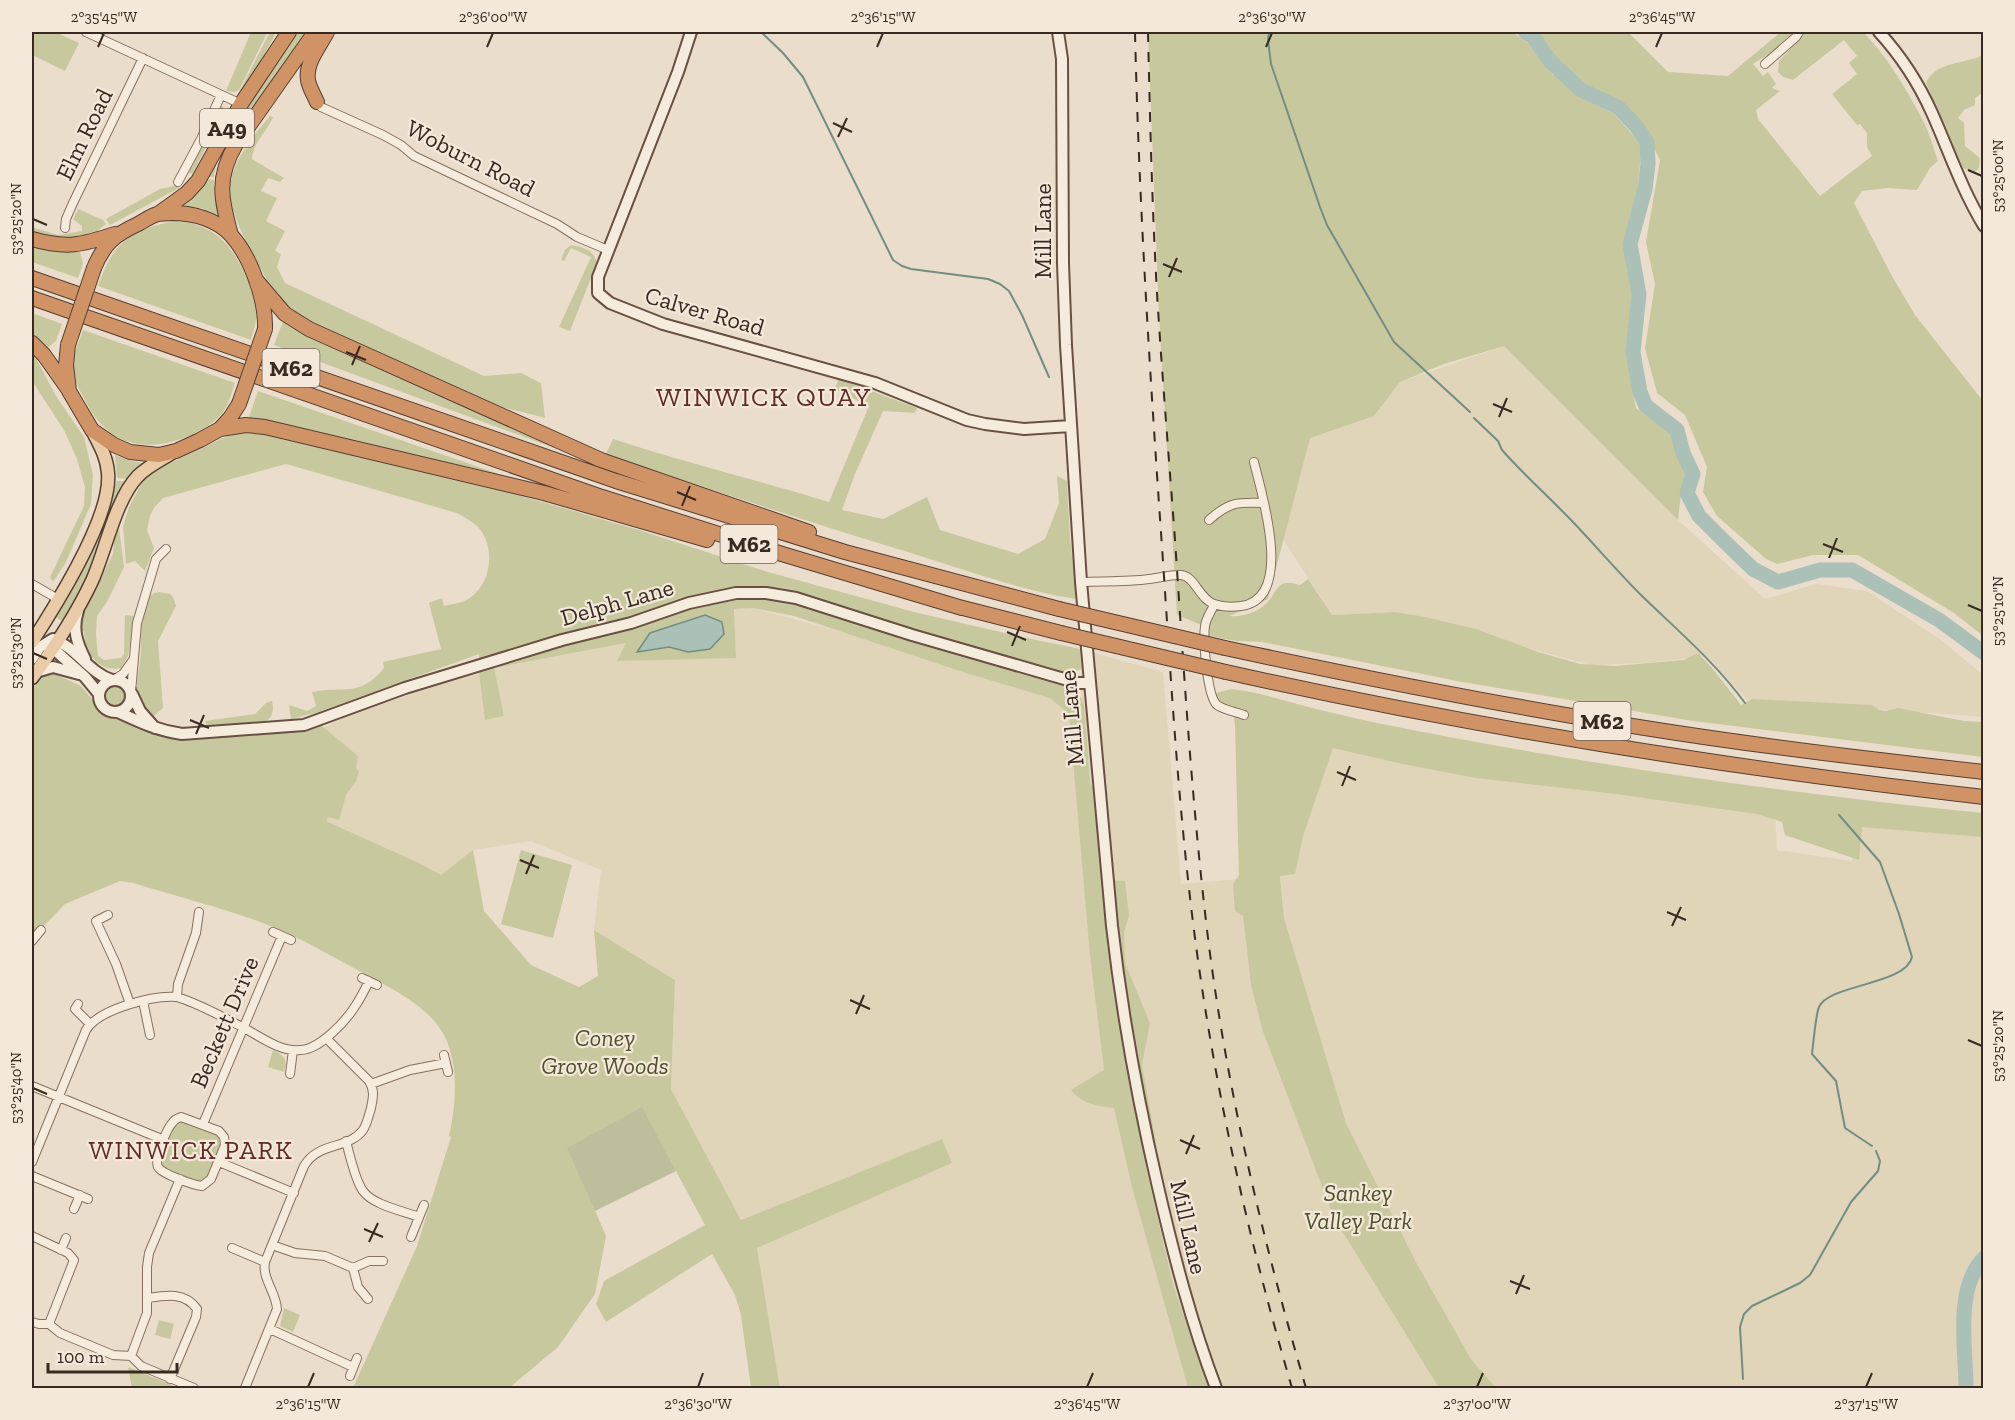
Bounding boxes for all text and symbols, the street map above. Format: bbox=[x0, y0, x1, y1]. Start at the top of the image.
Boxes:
text: 2°35'45"W bbox=[71, 8, 137, 26]
text: 2°36'00"W bbox=[459, 8, 527, 26]
text: 2°36'15"W bbox=[851, 8, 915, 26]
text: 2°36'30"W bbox=[1238, 8, 1306, 26]
text: 2°36'45"W bbox=[1629, 8, 1695, 26]
street label: Elm Road bbox=[49, 83, 119, 185]
road number: A49 bbox=[200, 109, 254, 147]
street label: Woburn Road bbox=[402, 113, 540, 203]
text: 53°25'00"N bbox=[1989, 139, 2007, 213]
text: 53°25'20"N bbox=[7, 183, 25, 255]
street label: Mill Lane bbox=[1028, 183, 1057, 279]
street label: Calver Road bbox=[642, 280, 768, 342]
road number: M62 bbox=[262, 349, 320, 387]
district label: WINWICK QUAY bbox=[656, 381, 872, 413]
road number: M62 bbox=[720, 525, 777, 563]
street label: Delph Lane bbox=[557, 572, 677, 632]
text: 53°25'10"N bbox=[1989, 576, 2007, 646]
text: 53°25'30"N bbox=[7, 617, 25, 689]
street label: Mill Lane bbox=[1052, 669, 1090, 767]
road number: M62 bbox=[1574, 702, 1630, 740]
street label: Beckett Drive bbox=[183, 952, 265, 1092]
text: 53°25'20"N bbox=[1989, 1010, 2007, 1082]
park label: Coney Grove Woods bbox=[541, 1023, 669, 1080]
text: 53°25'40"N bbox=[7, 1052, 25, 1124]
district label: WINWICK PARK bbox=[89, 1134, 293, 1166]
street label: Mill Lane bbox=[1164, 1177, 1214, 1277]
park label: Sankey Valley Park bbox=[1304, 1178, 1412, 1235]
scale bar bbox=[48, 1336, 177, 1374]
text: 100 m bbox=[57, 1346, 105, 1368]
text: 2°36'15"W bbox=[276, 1395, 340, 1413]
text: 2°36'30"W bbox=[664, 1395, 732, 1413]
text: 2°36'45"W bbox=[1054, 1395, 1120, 1413]
text: 2°37'00"W bbox=[1443, 1395, 1511, 1413]
text: 2°37'15"W bbox=[1834, 1395, 1898, 1413]

